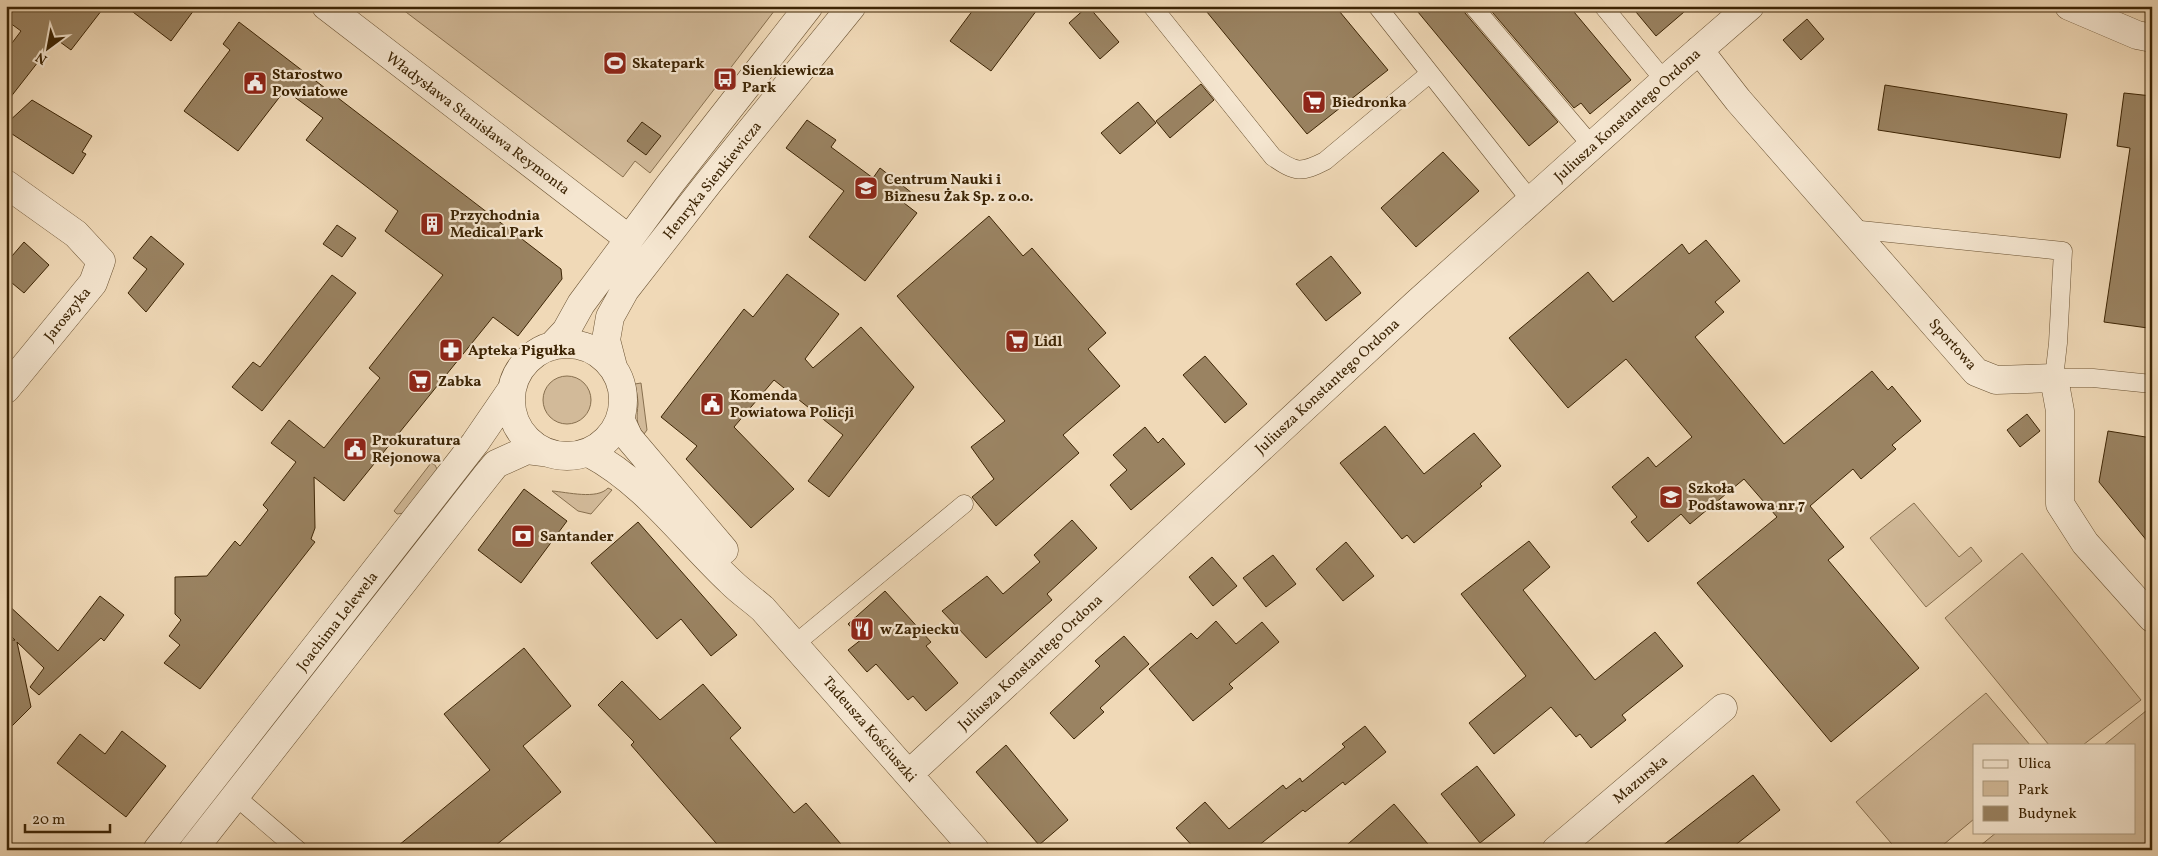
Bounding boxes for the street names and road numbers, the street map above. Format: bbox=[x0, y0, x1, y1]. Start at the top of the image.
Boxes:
street label: Juliusza Konstantego Ordona bbox=[1550, 44, 1706, 188]
street label: Władysława Stanisława Reymonta bbox=[381, 48, 574, 201]
street label: Henryka Sienkiewicza bbox=[659, 117, 767, 245]
street label: Jaroszyka bbox=[40, 283, 97, 347]
street label: Juliusza Konstantego Ordona bbox=[1251, 314, 1405, 460]
street label: Sportowa bbox=[1923, 315, 1981, 376]
street label: Joachima Lelewela bbox=[293, 568, 384, 676]
street label: Juliusza Konstantego Ordona bbox=[954, 590, 1108, 736]
street label: Tadeusza Kościuszki bbox=[817, 673, 921, 787]
street label: Mazurska bbox=[1609, 751, 1673, 809]

